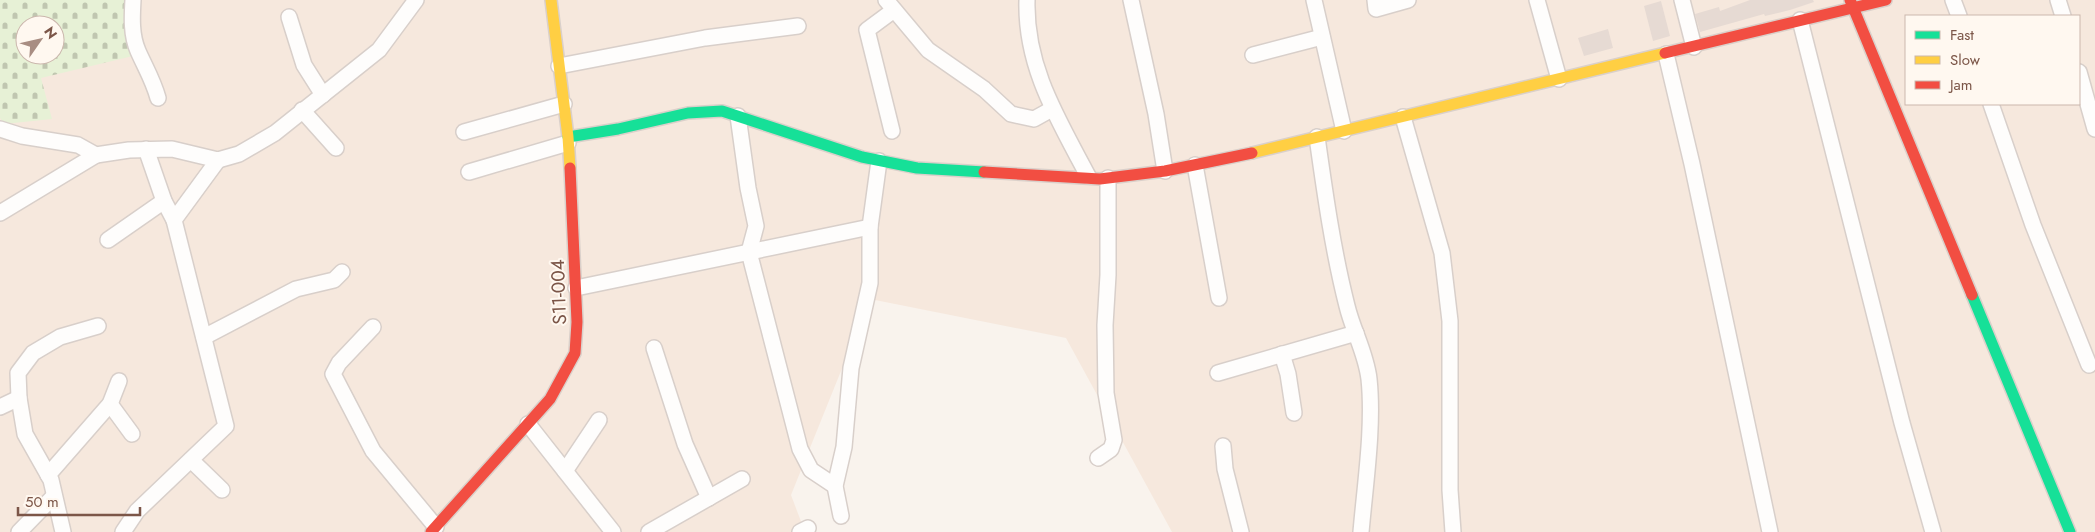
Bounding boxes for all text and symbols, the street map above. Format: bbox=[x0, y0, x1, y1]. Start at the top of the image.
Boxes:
north arrow bbox=[15, 15, 65, 65]
legend bbox=[1905, 15, 2080, 105]
text: N bbox=[39, 23, 62, 43]
text: Fast bbox=[1950, 24, 1974, 46]
text: Slow bbox=[1950, 49, 1981, 71]
text: Jam bbox=[1948, 74, 1973, 96]
street label: S11-004 bbox=[544, 259, 573, 325]
scale bar bbox=[18, 484, 140, 516]
text: 50 m bbox=[25, 491, 59, 513]

